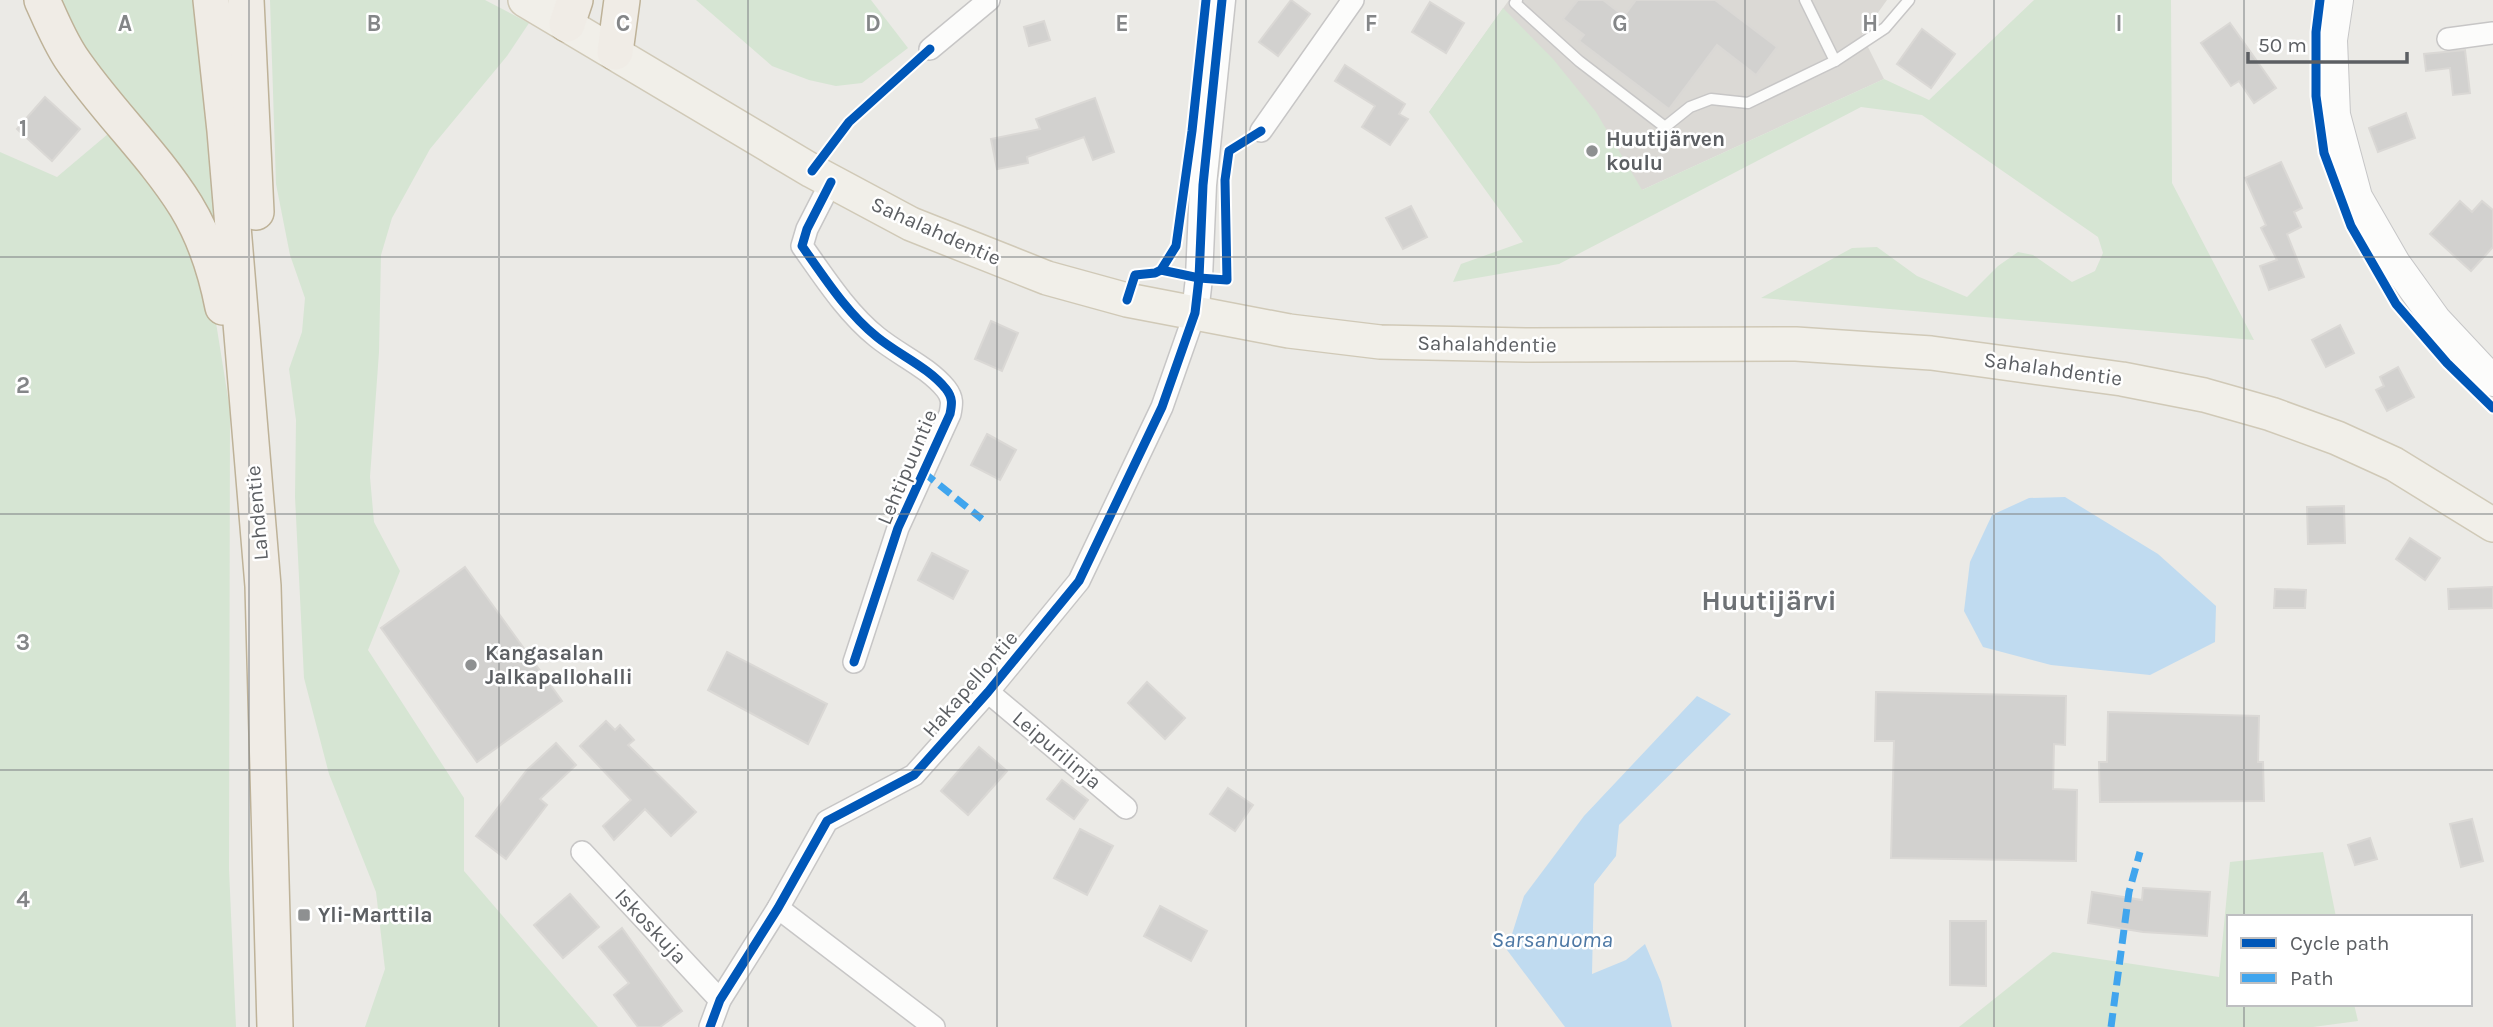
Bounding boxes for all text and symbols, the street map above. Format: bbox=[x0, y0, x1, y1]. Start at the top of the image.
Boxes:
text: A bbox=[118, 10, 132, 37]
text: B bbox=[367, 10, 381, 37]
text: C bbox=[616, 10, 630, 37]
text: D bbox=[865, 10, 881, 37]
text: E bbox=[1115, 10, 1129, 37]
text: F bbox=[1365, 10, 1377, 37]
text: G bbox=[1612, 10, 1628, 37]
text: H bbox=[1862, 10, 1878, 37]
text: I bbox=[2115, 10, 2123, 37]
scale bar bbox=[2248, 21, 2407, 65]
text: 50 m bbox=[2258, 33, 2307, 57]
text: 1 bbox=[19, 115, 27, 142]
place label: Huutijärven koulu bbox=[1606, 127, 1725, 175]
marker: Huutijärven koulu bbox=[1584, 143, 1600, 159]
street label: Sahalahdentie bbox=[867, 192, 1005, 270]
street label: Sahalahdentie bbox=[1417, 331, 1557, 357]
street label: Sahalahdentie bbox=[1982, 347, 2124, 391]
text: 2 bbox=[16, 372, 30, 399]
street label: Lehtipuuntie bbox=[872, 406, 942, 528]
street label: Lahdentie bbox=[241, 465, 273, 561]
district label: Huutijärvi bbox=[1701, 584, 1837, 617]
street label: Hakapellontie bbox=[917, 626, 1023, 742]
text: 3 bbox=[16, 629, 30, 656]
place label: Kangasalan Jalkapallohalli bbox=[485, 641, 633, 689]
marker: Kangasalan Jalkapallohalli bbox=[463, 657, 479, 673]
street label: Leipurilinja bbox=[1008, 706, 1106, 794]
street label: Iskoskuja bbox=[610, 883, 692, 969]
text: 4 bbox=[16, 886, 30, 913]
place label: Yli-Marttila bbox=[318, 903, 432, 927]
marker: Yli-Marttila bbox=[296, 907, 312, 923]
legend bbox=[2227, 915, 2472, 1006]
water label: Sarsanuoma bbox=[1491, 926, 1613, 953]
text: Cycle path bbox=[2290, 931, 2390, 955]
text: Path bbox=[2290, 966, 2334, 990]

